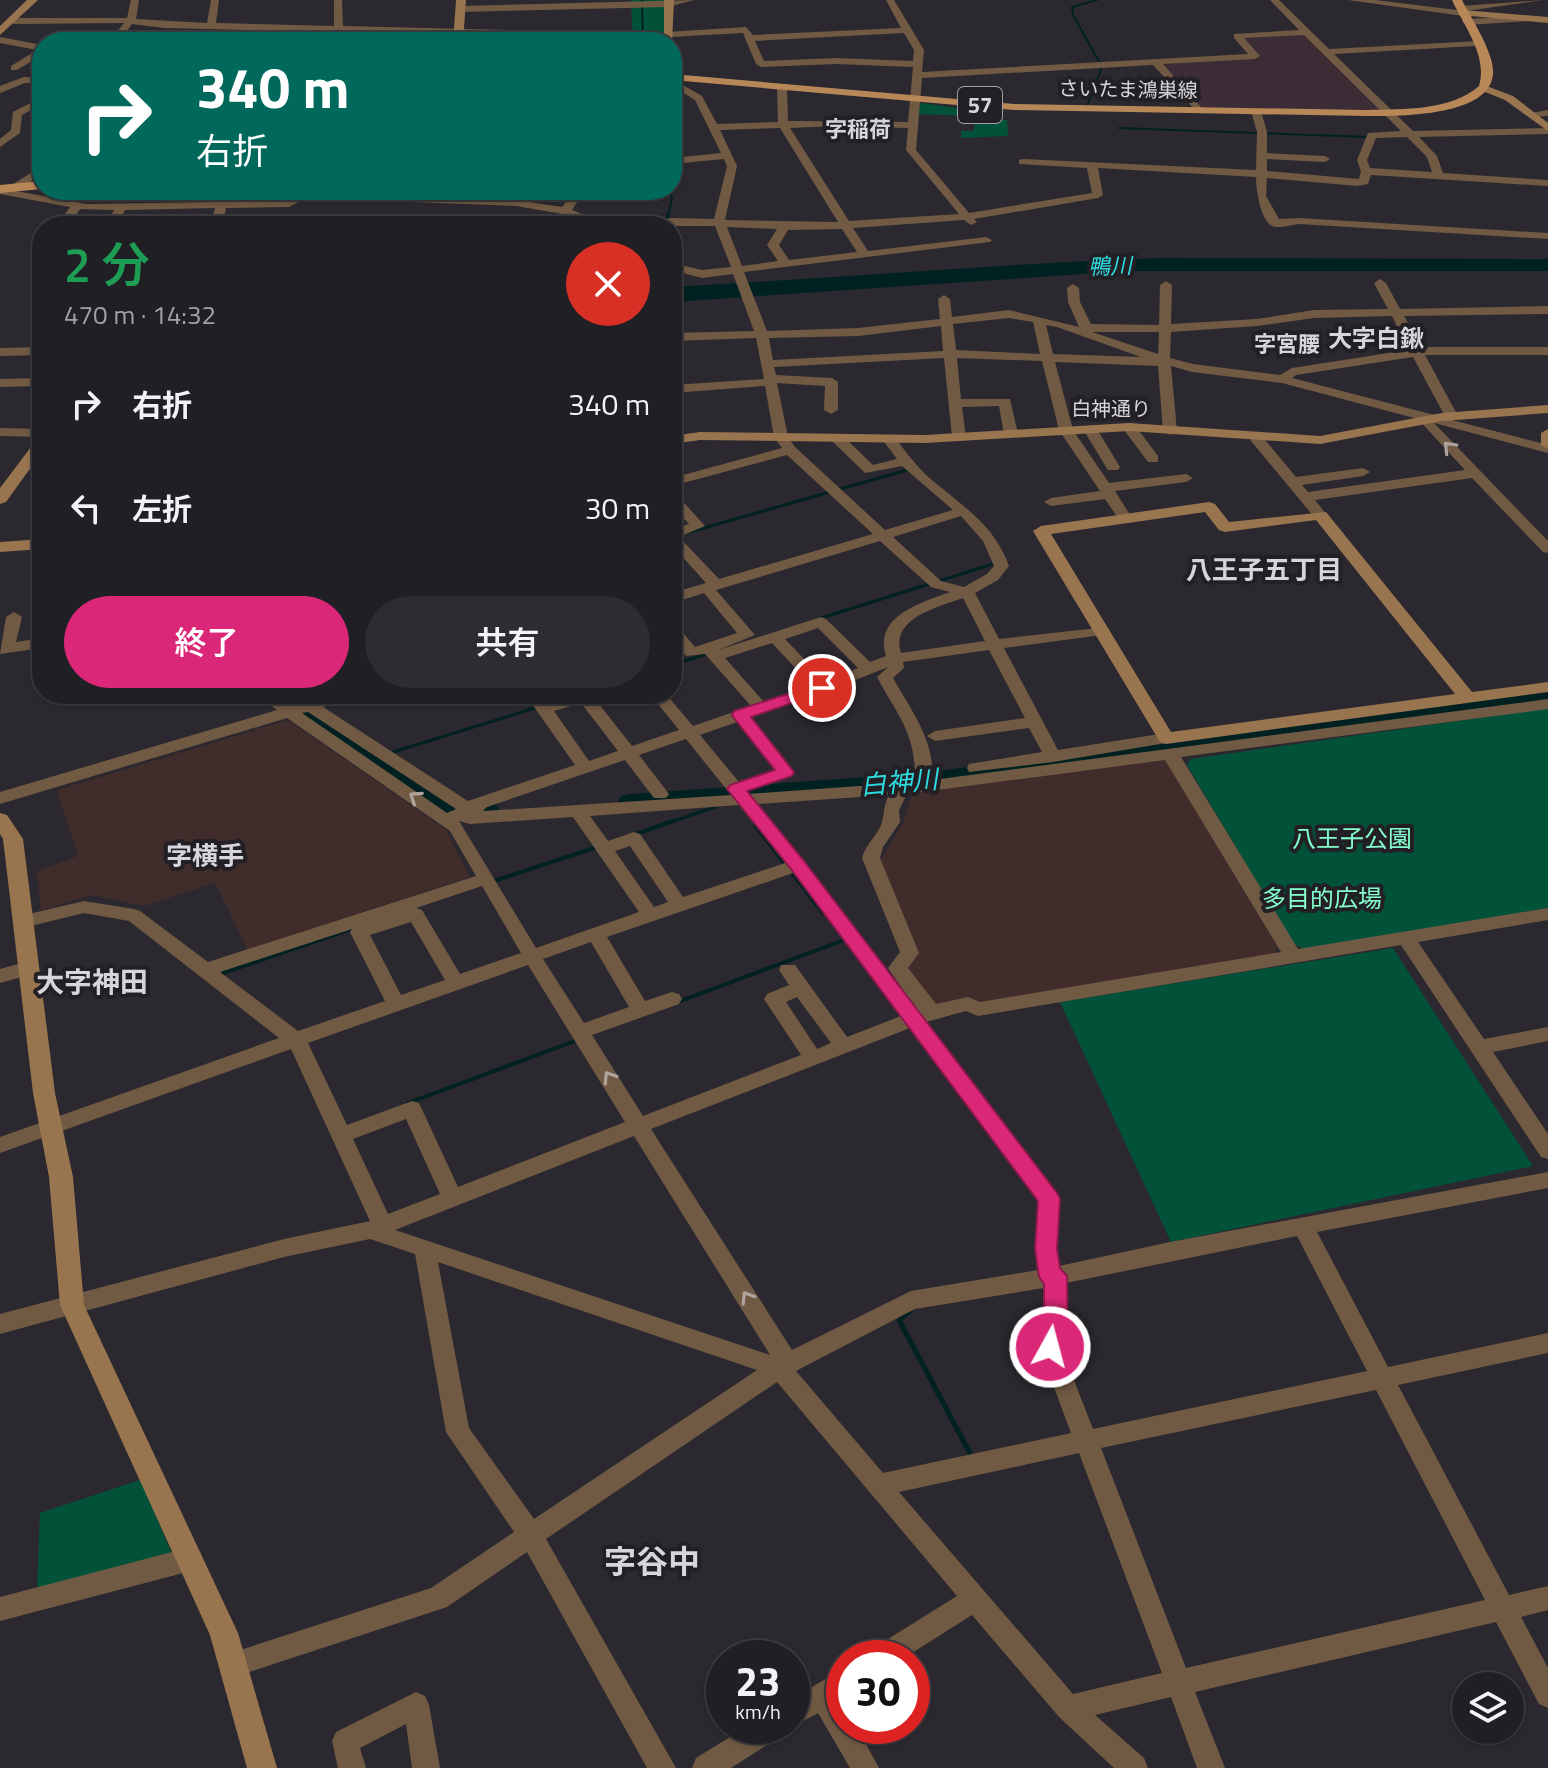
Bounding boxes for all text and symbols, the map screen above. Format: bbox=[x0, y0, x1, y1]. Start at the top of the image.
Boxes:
text: 340 m bbox=[196, 45, 349, 130]
icon: right bbox=[64, 64, 168, 168]
street label: さいたま鴻巣線 bbox=[1058, 72, 1198, 106]
road number: 57 bbox=[958, 87, 1002, 123]
district label: 字稲荷 bbox=[825, 112, 891, 146]
text: 右折 bbox=[196, 123, 268, 178]
text: 2 分 bbox=[64, 228, 149, 301]
button: close bbox=[566, 242, 650, 326]
water label: 鴨川 bbox=[1087, 248, 1135, 284]
text: 470 m · 14:32 bbox=[64, 295, 216, 334]
district label: 大字白鍬 bbox=[1328, 320, 1424, 356]
district label: 字宮腰 bbox=[1254, 327, 1320, 361]
text: 340 m bbox=[568, 381, 650, 427]
icon: right bbox=[64, 382, 108, 426]
text: 右折 bbox=[132, 382, 192, 428]
street label: 白神通り bbox=[1071, 393, 1151, 424]
one-way arrow bbox=[1444, 442, 1459, 456]
text: 30 m bbox=[585, 485, 650, 531]
icon: left bbox=[64, 486, 108, 530]
text: 左折 bbox=[132, 486, 192, 532]
district label: 八王子五丁目 bbox=[1186, 550, 1342, 589]
button: 終了 bbox=[64, 596, 349, 688]
button: 共有 bbox=[365, 596, 650, 688]
pin bbox=[788, 654, 856, 722]
icon: arrive bbox=[800, 666, 844, 710]
water label: 白神川 bbox=[858, 759, 943, 805]
one-way arrow bbox=[410, 791, 424, 806]
park label: 八王子公園 bbox=[1292, 820, 1412, 856]
district label: 字横手 bbox=[166, 836, 244, 875]
park label: 多目的広場 bbox=[1262, 880, 1382, 916]
district label: 大字神田 bbox=[36, 960, 148, 1003]
one-way arrow bbox=[603, 1071, 618, 1086]
one-way arrow bbox=[741, 1291, 756, 1306]
position arrow bbox=[1008, 1305, 1092, 1389]
district label: 字谷中 bbox=[604, 1537, 700, 1585]
speed limit sign: 30 bbox=[826, 1640, 930, 1744]
text: 23 bbox=[736, 1651, 780, 1712]
map controls bbox=[1452, 1672, 1524, 1744]
button: layers bbox=[1452, 1672, 1524, 1744]
text: km/h bbox=[735, 1696, 781, 1727]

